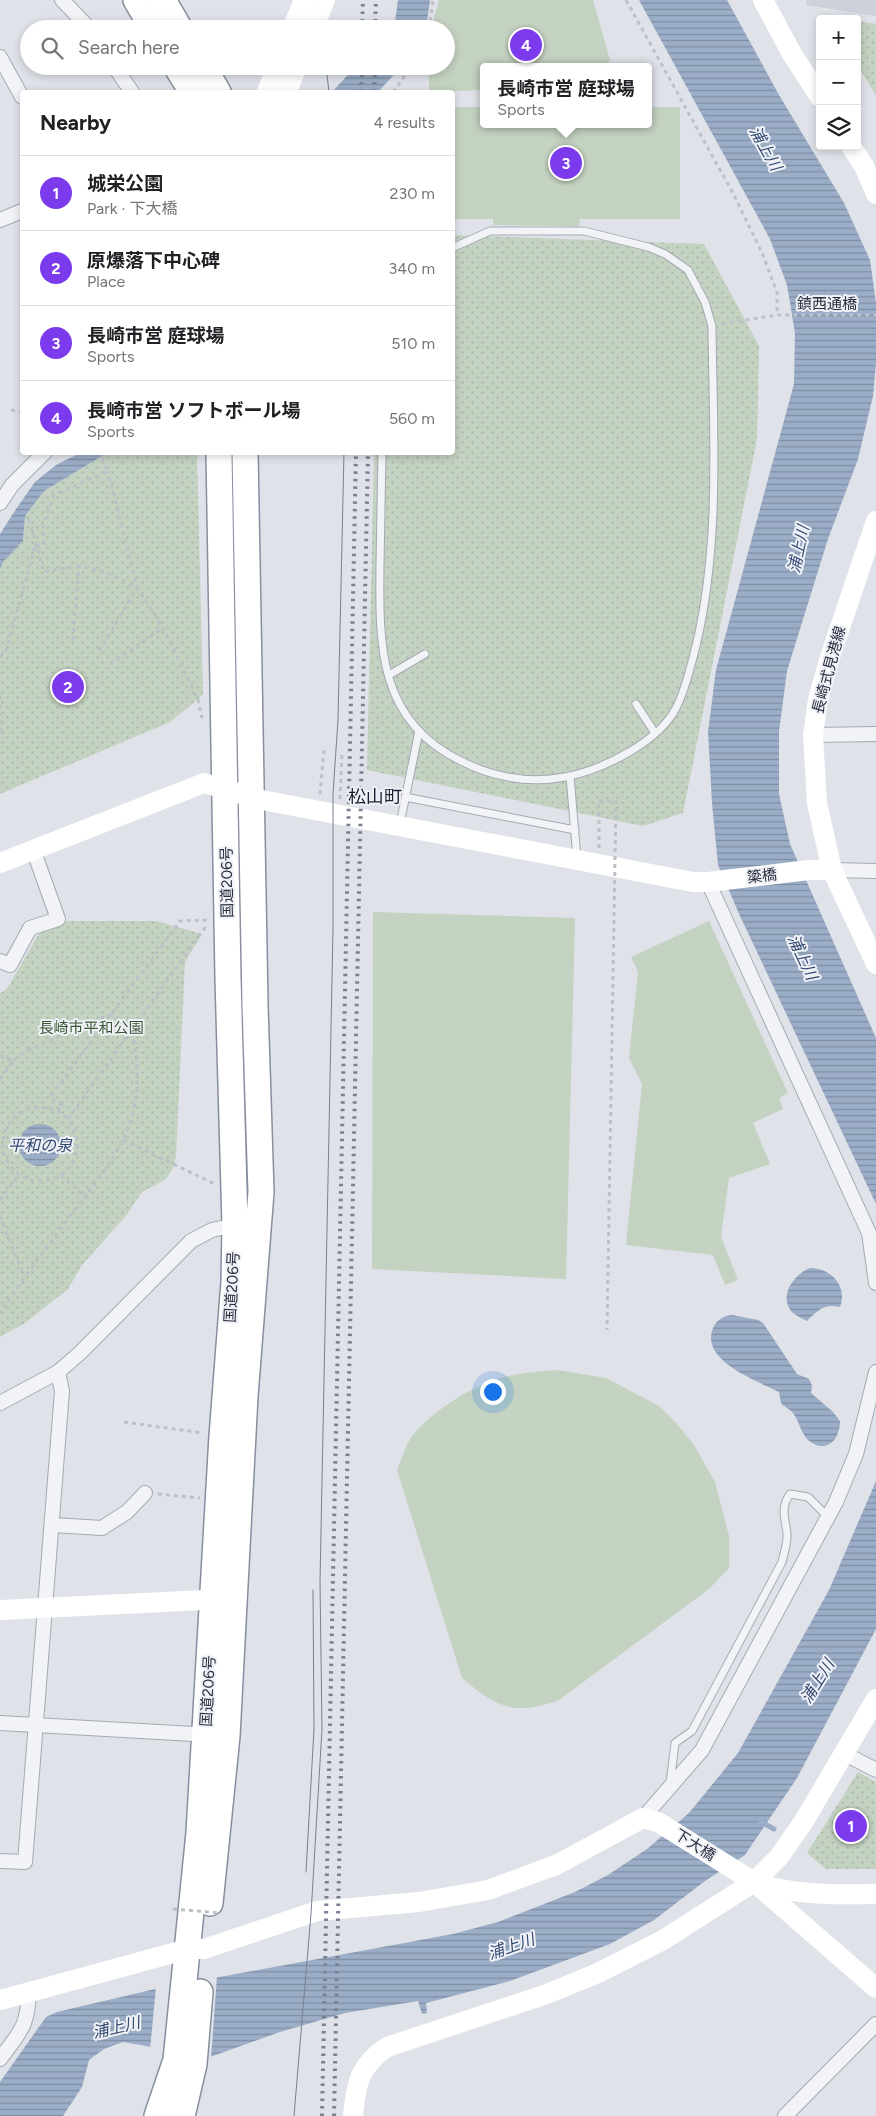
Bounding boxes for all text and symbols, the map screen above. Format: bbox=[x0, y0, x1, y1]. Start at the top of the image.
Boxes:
map controls bbox=[816, 15, 861, 150]
button: + bbox=[816, 15, 861, 60]
search box bbox=[20, 20, 455, 75]
pin: 4 bbox=[510, 26, 542, 64]
icon: search bbox=[38, 34, 66, 62]
text: Search here bbox=[78, 36, 180, 59]
button: − bbox=[816, 60, 861, 105]
popup bbox=[480, 63, 652, 128]
text: 長崎市営 庭球場 bbox=[497, 77, 635, 100]
text: Sports bbox=[497, 100, 545, 119]
button: layers bbox=[816, 105, 861, 150]
text: Nearby bbox=[40, 110, 111, 135]
text: 4 results bbox=[374, 113, 435, 132]
water label: 浦上川 bbox=[746, 123, 786, 176]
pin: 3 bbox=[550, 144, 582, 182]
text: 城栄公園 bbox=[87, 172, 163, 195]
text: 1 bbox=[53, 184, 59, 203]
text: 230 m bbox=[390, 184, 435, 203]
text: Park · 下大橋 bbox=[87, 199, 177, 218]
text: 原爆落下中心碑 bbox=[87, 249, 220, 272]
text: 2 bbox=[51, 259, 61, 278]
text: 340 m bbox=[389, 259, 435, 278]
text: Place bbox=[87, 272, 125, 291]
street label: 鎮西通橋 bbox=[797, 295, 857, 313]
text: 長崎市営 庭球場 bbox=[87, 324, 225, 347]
text: 3 bbox=[52, 334, 60, 353]
text: 510 m bbox=[391, 334, 435, 353]
text: Sports bbox=[87, 347, 134, 366]
text: 長崎市営 ソフトボール場 bbox=[87, 399, 301, 422]
text: 4 bbox=[51, 409, 61, 428]
text: 560 m bbox=[389, 409, 435, 428]
text: Sports bbox=[87, 422, 134, 441]
water label: 浦上川 bbox=[784, 522, 813, 575]
street label: 長崎式見港線 bbox=[809, 624, 849, 716]
pin: 2 bbox=[52, 668, 84, 706]
district label: 松山町 bbox=[348, 786, 402, 808]
street label: 国道206号 bbox=[217, 846, 237, 918]
street label: 簗橋 bbox=[746, 865, 778, 887]
water label: 浦上川 bbox=[784, 931, 822, 985]
park label: 長崎市平和公園 bbox=[38, 1019, 144, 1037]
water label: 平和の泉 bbox=[8, 1136, 73, 1155]
street label: 国道206号 bbox=[221, 1251, 243, 1323]
your location bbox=[480, 1379, 506, 1405]
water label: 浦上川 bbox=[797, 1654, 839, 1707]
street label: 国道206号 bbox=[197, 1655, 219, 1727]
pin: 1 bbox=[835, 1807, 867, 1845]
street label: 下大橋 bbox=[671, 1825, 719, 1865]
water label: 浦上川 bbox=[485, 1929, 539, 1963]
water label: 浦上川 bbox=[91, 2012, 144, 2042]

